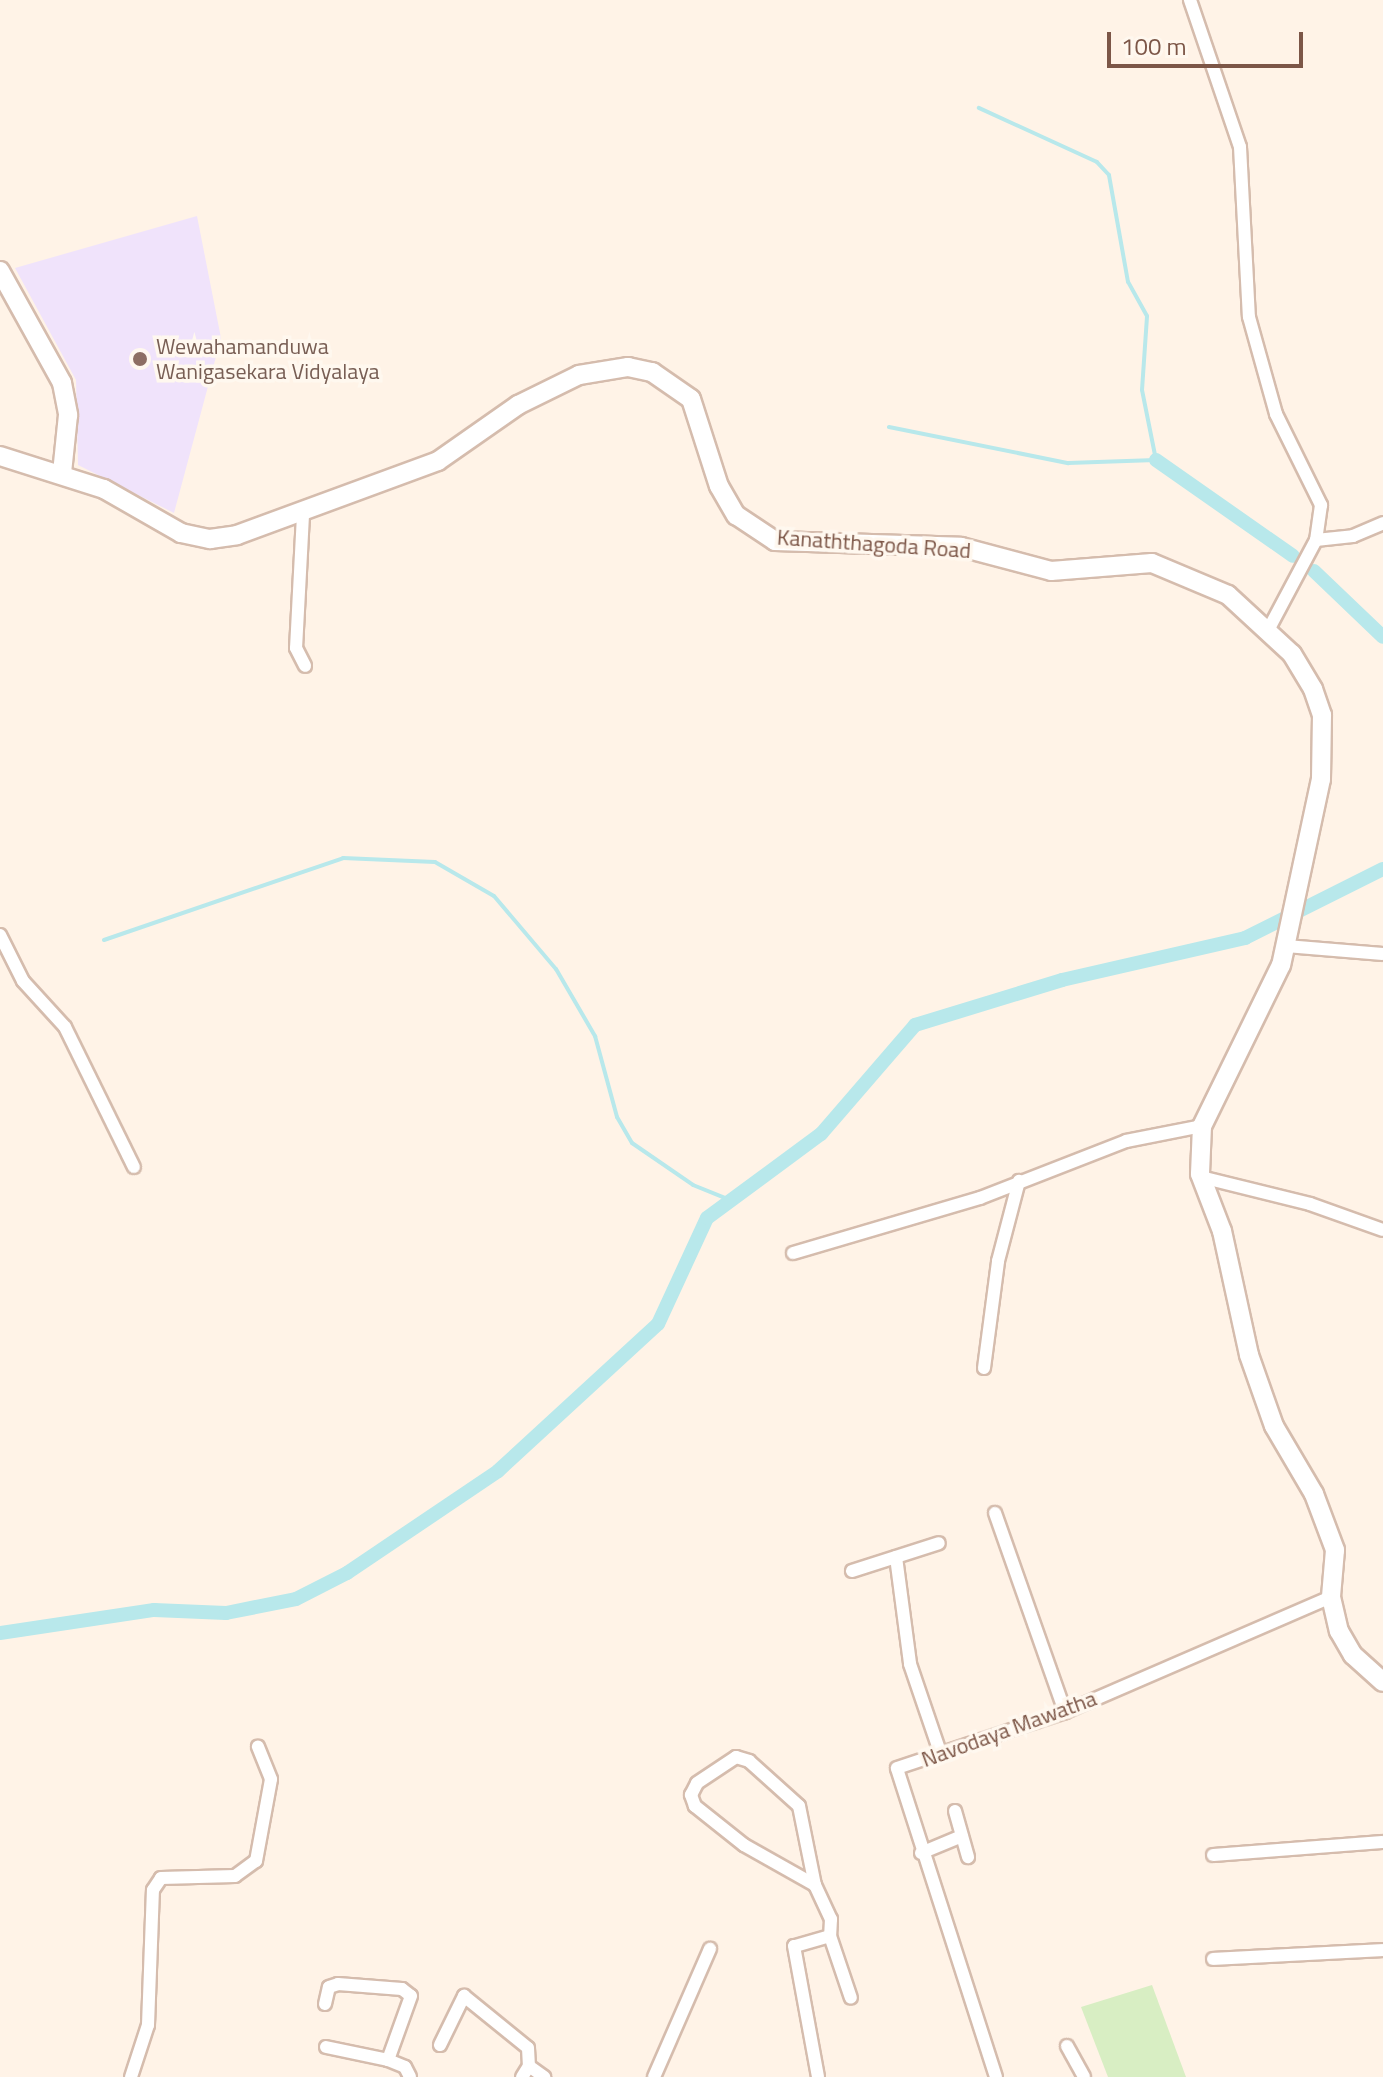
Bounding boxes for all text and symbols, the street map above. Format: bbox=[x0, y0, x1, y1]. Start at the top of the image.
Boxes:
scale bar bbox=[1111, 16, 1307, 66]
text: 100 m bbox=[1121, 28, 1187, 64]
place label: Wewahamanduwa Wanigasekara Vidyalaya bbox=[156, 333, 380, 384]
marker: Wewahamanduwa Wanigasekara Vidyalaya bbox=[131, 350, 149, 368]
street label: Kanaththagoda Road bbox=[776, 524, 972, 564]
street label: Navodaya Mawatha bbox=[918, 1685, 1100, 1773]

